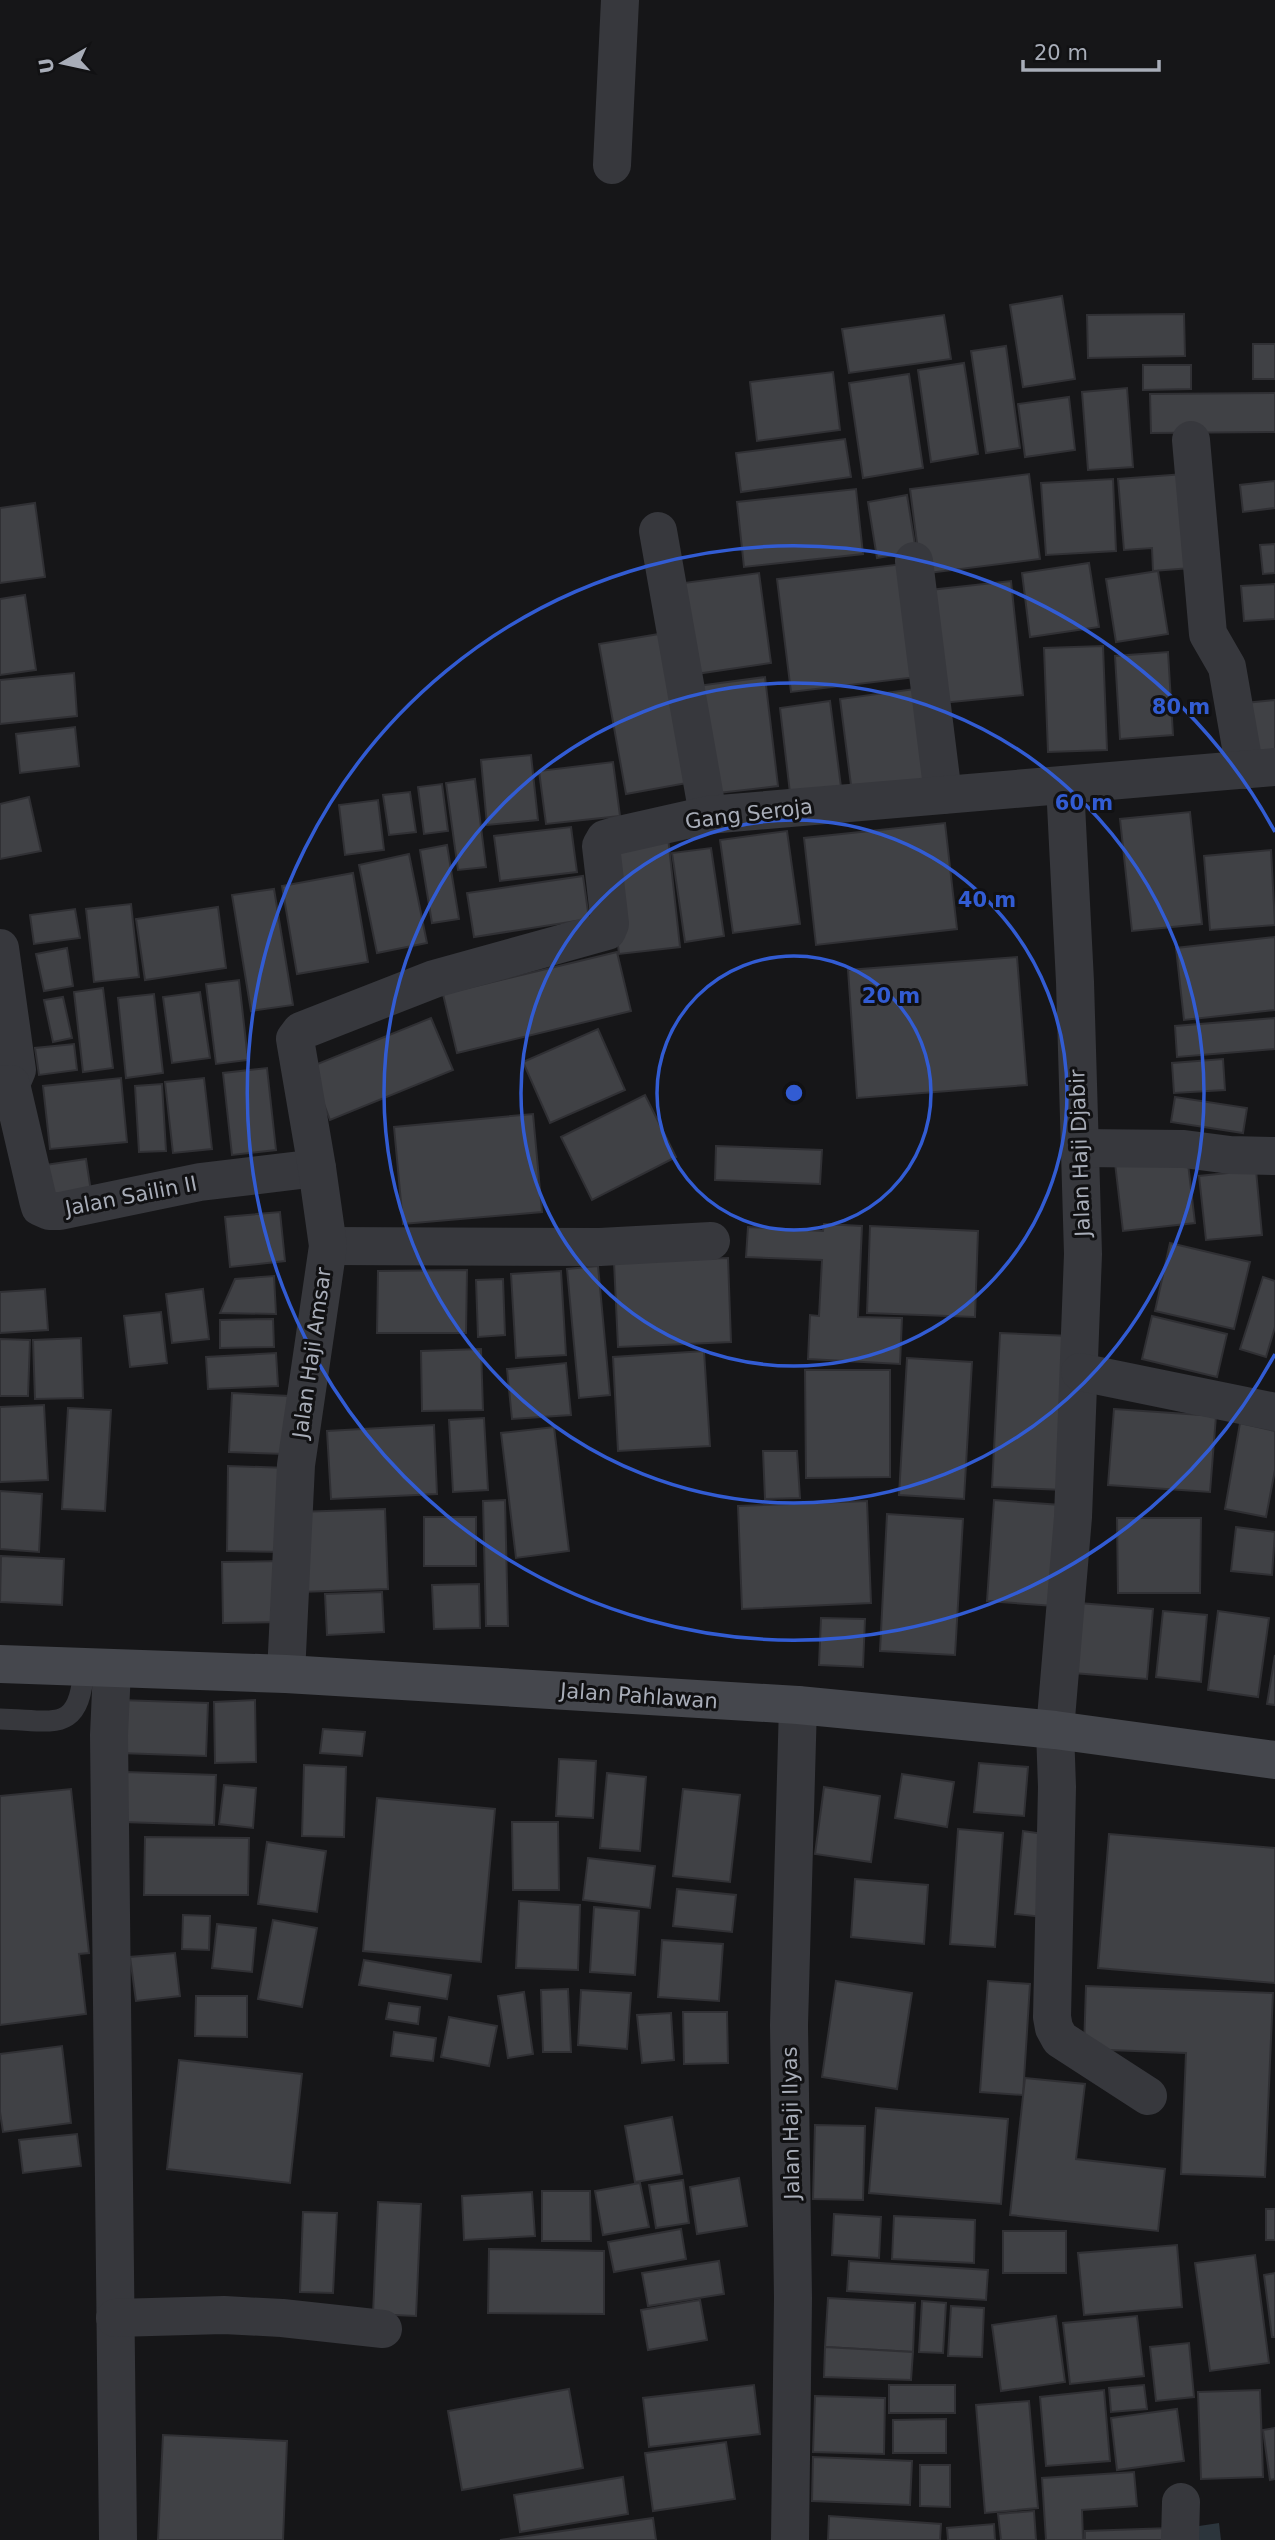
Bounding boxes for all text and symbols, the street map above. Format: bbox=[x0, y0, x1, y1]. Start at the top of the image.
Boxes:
north arrow bbox=[28, 28, 98, 98]
scale bar bbox=[1023, 28, 1160, 72]
text: 20 m bbox=[1034, 41, 1088, 65]
text: U bbox=[34, 56, 58, 75]
text: 80 m bbox=[1152, 695, 1210, 719]
text: 60 m bbox=[1055, 791, 1113, 815]
street label: Gang Seroja bbox=[684, 794, 814, 834]
text: 40 m bbox=[958, 888, 1016, 912]
text: 20 m bbox=[862, 984, 920, 1008]
street label: Jalan Haji Djabir bbox=[1065, 1069, 1095, 1239]
centre of rings bbox=[782, 1081, 806, 1105]
street label: Jalan Sailin II bbox=[61, 1171, 199, 1221]
street label: Jalan Haji Amsar bbox=[288, 1266, 336, 1442]
street label: Jalan Pahlawan bbox=[558, 1678, 719, 1713]
street label: Jalan Haji Ilyas bbox=[778, 2046, 804, 2202]

